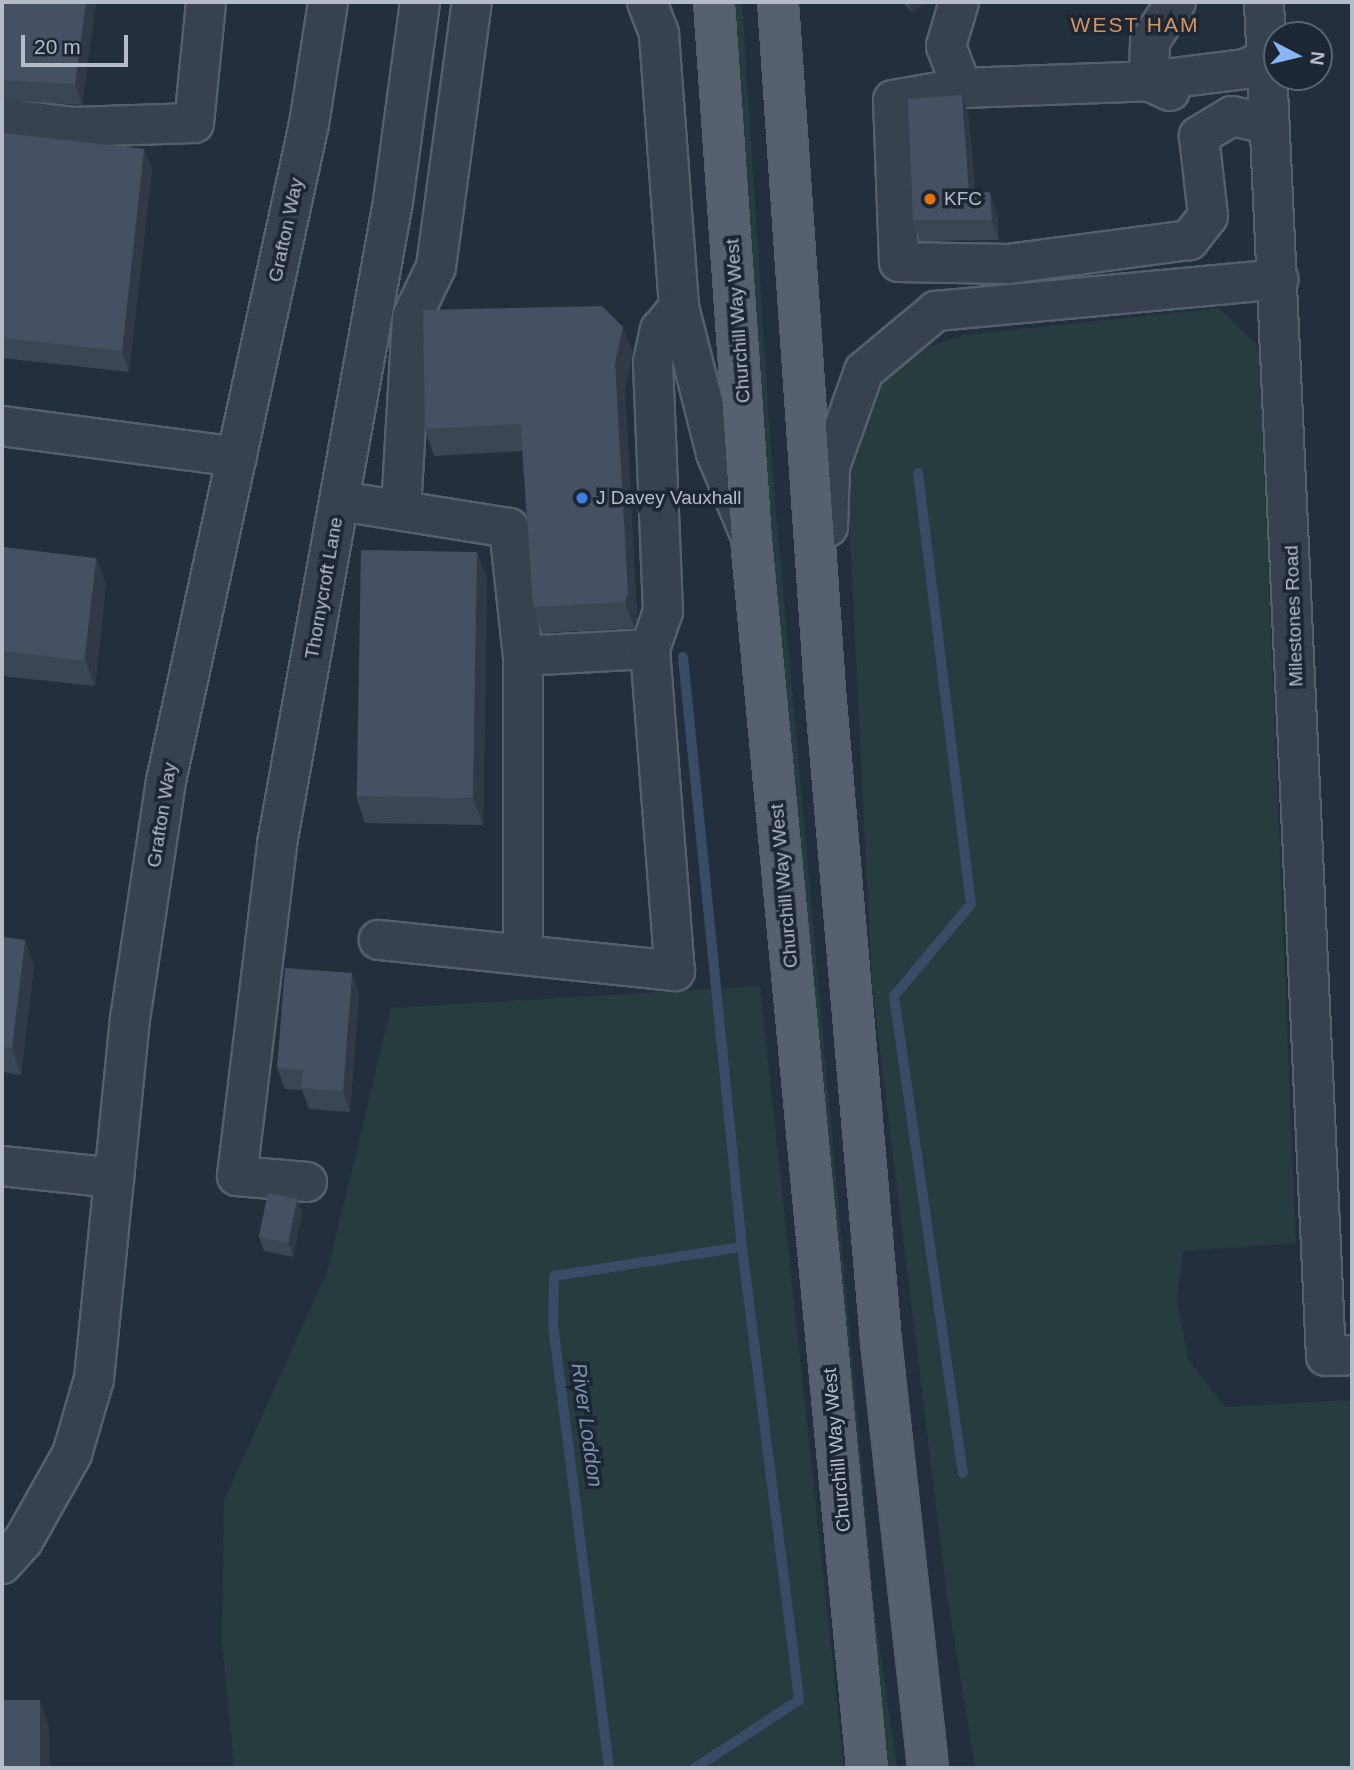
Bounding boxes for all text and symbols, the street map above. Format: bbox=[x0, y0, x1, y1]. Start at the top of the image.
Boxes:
district label: WEST HAM bbox=[1071, 12, 1199, 38]
scale bar bbox=[24, 21, 131, 65]
north arrow bbox=[1263, 21, 1333, 91]
text: 20 m bbox=[34, 35, 81, 58]
text: N bbox=[1306, 50, 1329, 66]
street label: Grafton Way bbox=[264, 176, 308, 284]
place label: KFC bbox=[944, 188, 982, 210]
marker: KFC bbox=[922, 191, 938, 207]
street label: Churchill Way West bbox=[721, 238, 755, 404]
place label: J Davey Vauxhall bbox=[596, 487, 741, 509]
marker: J Davey Vauxhall bbox=[574, 490, 590, 506]
street label: Thornycroft Lane bbox=[300, 515, 348, 661]
street label: Milestones Road bbox=[1280, 545, 1308, 687]
street label: Grafton Way bbox=[142, 761, 182, 869]
street label: Churchill Way West bbox=[765, 803, 803, 969]
water label: River Loddon bbox=[566, 1361, 608, 1489]
street label: Churchill Way West bbox=[818, 1367, 856, 1533]

